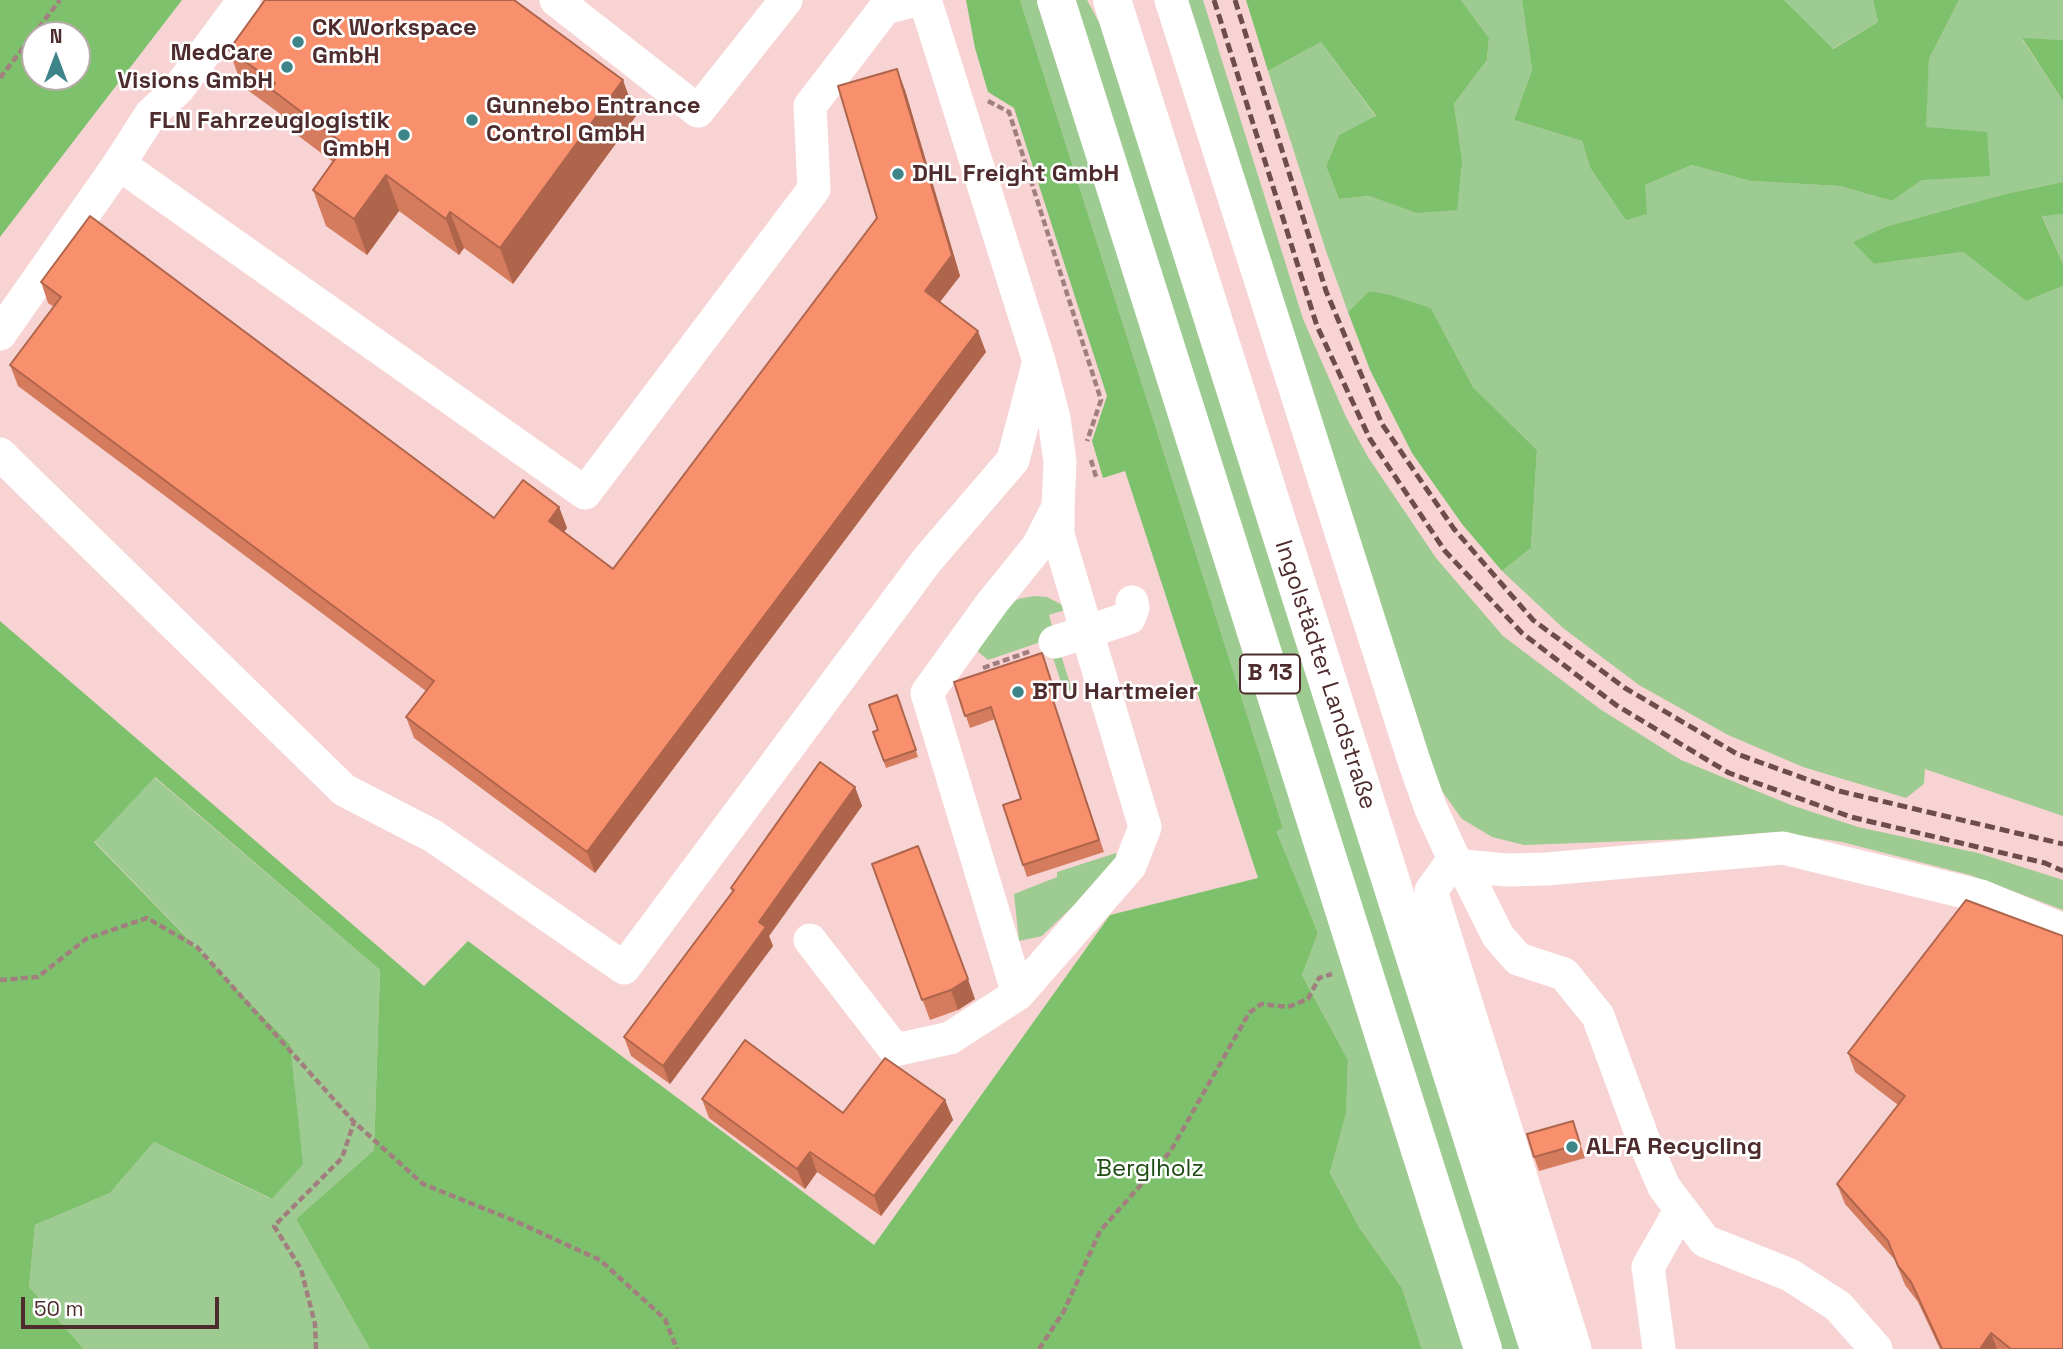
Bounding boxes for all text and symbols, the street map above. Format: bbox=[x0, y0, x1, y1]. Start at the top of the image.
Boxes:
place label: CK Workspace GmbH bbox=[312, 14, 477, 70]
north arrow bbox=[21, 21, 91, 91]
text: N bbox=[50, 24, 62, 49]
marker: CK Workspace GmbH bbox=[290, 34, 306, 50]
place label: MedCare Visions GmbH bbox=[117, 39, 273, 95]
marker: MedCare Visions GmbH bbox=[279, 59, 295, 75]
place label: Gunnebo Entrance Control GmbH bbox=[486, 92, 701, 148]
place label: FLN Fahrzeuglogistik GmbH bbox=[149, 107, 390, 163]
marker: Gunnebo Entrance Control GmbH bbox=[464, 112, 480, 128]
marker: FLN Fahrzeuglogistik GmbH bbox=[396, 127, 412, 143]
place label: DHL Freight GmbH bbox=[912, 160, 1119, 188]
marker: DHL Freight GmbH bbox=[890, 166, 906, 182]
street label: Ingolstädter Landstraße bbox=[1268, 537, 1382, 813]
road number: B 13 bbox=[1240, 654, 1300, 694]
place label: BTU Hartmeier bbox=[1032, 678, 1198, 706]
marker: BTU Hartmeier bbox=[1010, 684, 1026, 700]
place label: ALFA Recycling bbox=[1586, 1133, 1762, 1161]
marker: ALFA Recycling bbox=[1564, 1139, 1580, 1155]
park label: Berglholz bbox=[1096, 1155, 1204, 1183]
scale bar bbox=[24, 1282, 222, 1326]
text: 50 m bbox=[34, 1295, 84, 1322]

